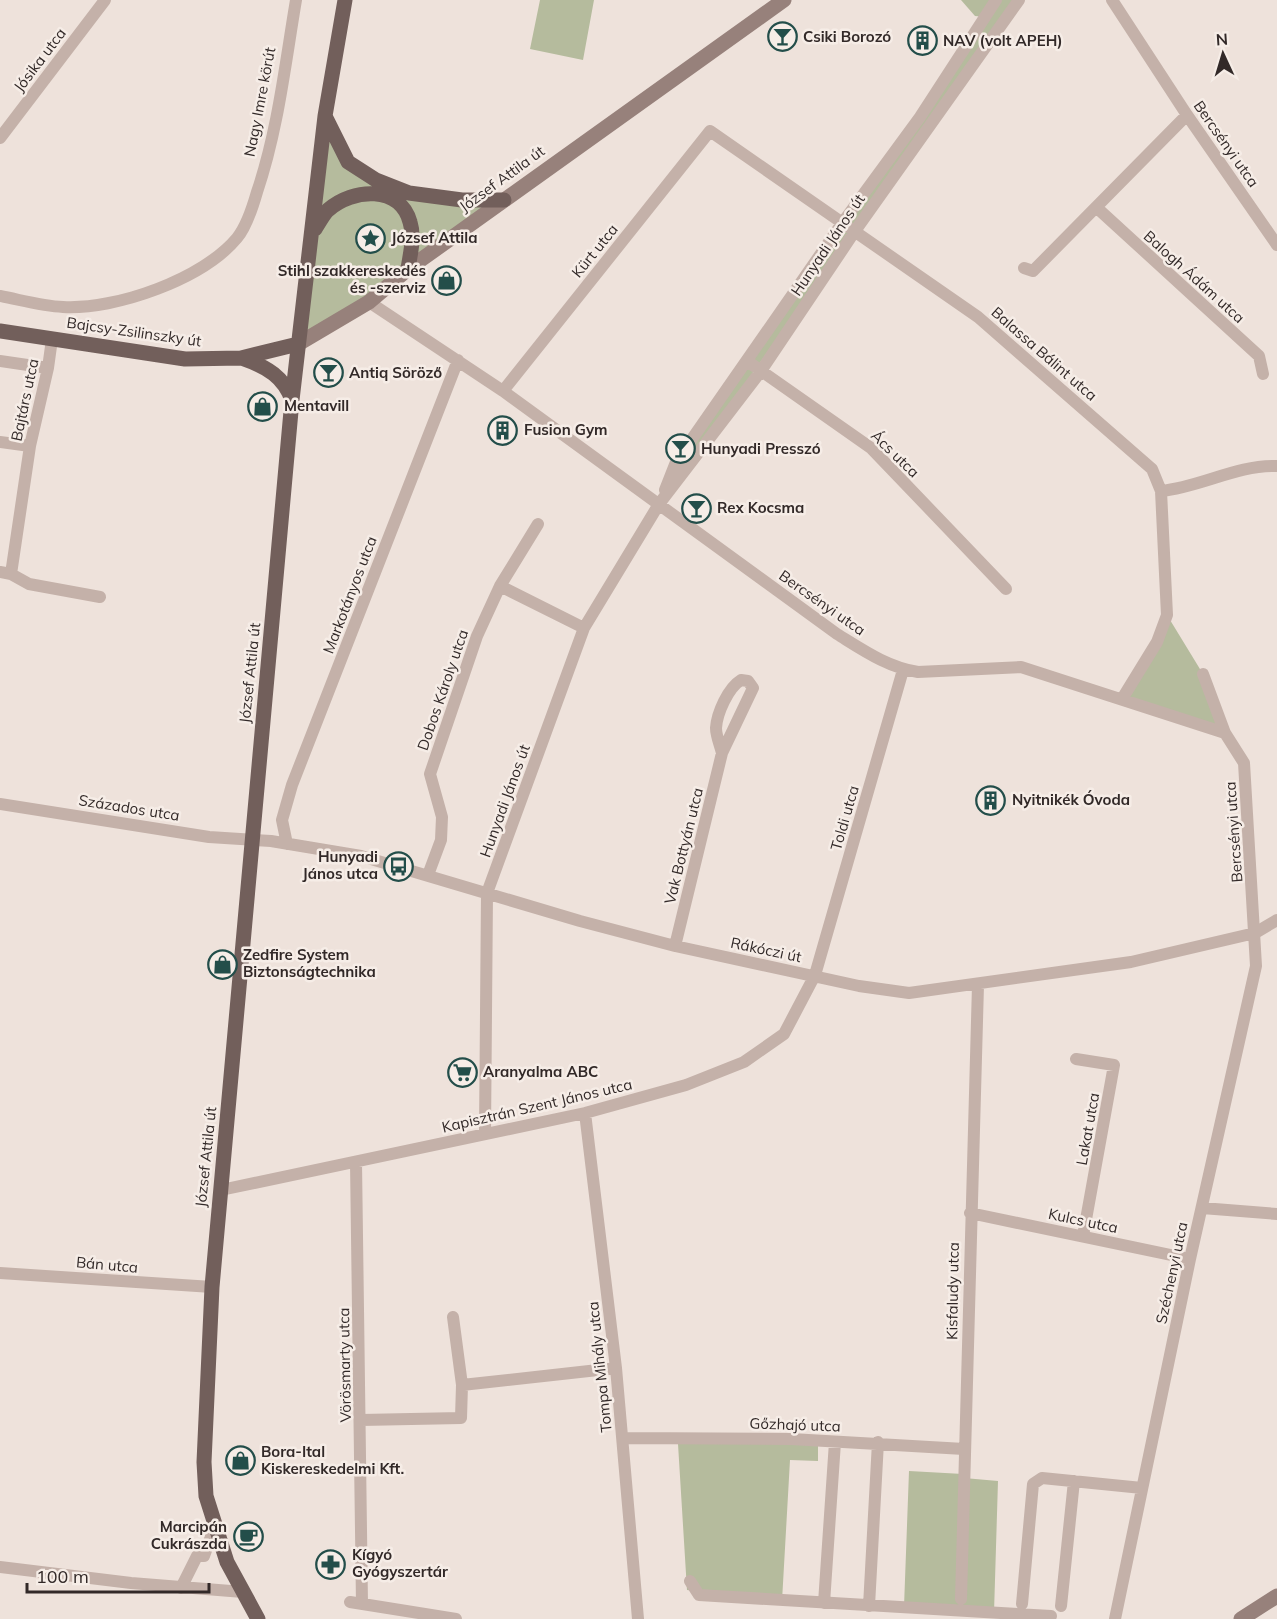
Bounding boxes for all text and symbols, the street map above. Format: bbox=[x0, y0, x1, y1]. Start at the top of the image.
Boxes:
bar icon: Csiki Borozó bbox=[766, 21, 798, 53]
street label: Jósika utca bbox=[9, 24, 70, 95]
north arrow bbox=[1193, 24, 1253, 84]
building icon: NAV (volt APEH) bbox=[906, 25, 938, 57]
place label: Csiki Borozó bbox=[803, 27, 891, 46]
text: N bbox=[1215, 29, 1229, 49]
place label: NAV (volt APEH) bbox=[943, 31, 1063, 50]
street label: Nagy Imre körút bbox=[240, 46, 279, 158]
street label: Bercsényi utca bbox=[1190, 97, 1263, 191]
street label: József Attila út bbox=[455, 141, 548, 216]
street label: Hunyadi János út bbox=[787, 190, 869, 299]
street label: Kürt utca bbox=[567, 220, 622, 281]
place icon: József Attila bbox=[354, 222, 386, 254]
street label: Balogh Ádám utca bbox=[1140, 226, 1249, 327]
place label: József Attila bbox=[391, 228, 477, 247]
place label: Stihl szakkereskedés és -szerviz bbox=[278, 261, 426, 297]
shop icon: Stihl szakkereskedés és -szerviz bbox=[431, 264, 463, 296]
street label: Balassa Bálint utca bbox=[988, 302, 1101, 405]
street label: Bajcsy-Zsilinszky út bbox=[66, 313, 203, 350]
street label: Bajtárs utca bbox=[6, 357, 43, 443]
bar icon: Antiq Söröző bbox=[312, 357, 344, 389]
place label: Antiq Söröző bbox=[349, 363, 442, 382]
shop icon: Mentavill bbox=[247, 390, 279, 422]
place label: Mentavill bbox=[284, 396, 349, 415]
building icon: Fusion Gym bbox=[487, 414, 519, 446]
place label: Fusion Gym bbox=[524, 420, 608, 439]
street label: Ács utca bbox=[867, 426, 924, 481]
bar icon: Hunyadi Presszó bbox=[664, 433, 696, 465]
place label: Hunyadi Presszó bbox=[701, 439, 821, 458]
bar icon: Rex Kocsma bbox=[680, 492, 712, 524]
place label: Rex Kocsma bbox=[717, 498, 804, 517]
street label: Markotányos utca bbox=[318, 533, 381, 656]
street label: Bercsényi utca bbox=[775, 566, 869, 639]
street label: József Attila út bbox=[235, 622, 264, 724]
street label: Dobos Károly utca bbox=[413, 627, 472, 753]
street label: Hunyadi János út bbox=[475, 742, 534, 860]
street label: Bercsényi utca bbox=[1220, 781, 1247, 883]
street label: Toldi utca bbox=[826, 783, 863, 853]
building icon: Nyitnikék Óvoda bbox=[975, 784, 1007, 816]
street label: Vak Bottyán utca bbox=[660, 786, 707, 906]
street label: Százados utca bbox=[77, 790, 181, 825]
place label: Nyitnikék Óvoda bbox=[1012, 790, 1130, 809]
place label: Hunyadi János utca bbox=[302, 847, 378, 883]
bus stop icon: Hunyadi János utca bbox=[383, 850, 415, 882]
street label: Rákóczi út bbox=[729, 933, 803, 966]
place label: Zedfire System Biztonságtechnika bbox=[243, 945, 376, 981]
shop icon: Zedfire System Biztonságtechnika bbox=[206, 948, 238, 980]
supermarket icon: Aranyalma ABC bbox=[446, 1056, 478, 1088]
place label: Aranyalma ABC bbox=[483, 1062, 598, 1081]
street label: Kapisztrán Szent János utca bbox=[440, 1074, 634, 1137]
street label: Lakat utca bbox=[1072, 1091, 1103, 1167]
street label: József Attila út bbox=[191, 1106, 220, 1208]
street label: Kulcs utca bbox=[1047, 1204, 1120, 1237]
street label: Széchenyi utca bbox=[1151, 1220, 1192, 1326]
street label: Kisfaludy utca bbox=[942, 1242, 963, 1340]
street label: Bán utca bbox=[75, 1252, 139, 1277]
street label: Tompa Mihály utca bbox=[583, 1301, 616, 1433]
street label: Vörösmarty utca bbox=[334, 1307, 355, 1423]
street label: Gőzhajó utca bbox=[749, 1413, 841, 1436]
place label: Bora-Ital Kiskereskedelmi Kft. bbox=[261, 1442, 404, 1478]
shop icon: Bora-Ital Kiskereskedelmi Kft. bbox=[224, 1445, 256, 1477]
place label: Marcipán Cukrászda bbox=[151, 1517, 227, 1553]
cafe icon: Marcipán Cukrászda bbox=[232, 1520, 264, 1552]
place label: Kígyó Gyógyszertár bbox=[352, 1545, 448, 1581]
pharmacy icon: Kígyó Gyógyszertár bbox=[315, 1548, 347, 1580]
scale bar bbox=[27, 1556, 208, 1594]
text: 100 m bbox=[36, 1565, 89, 1588]

